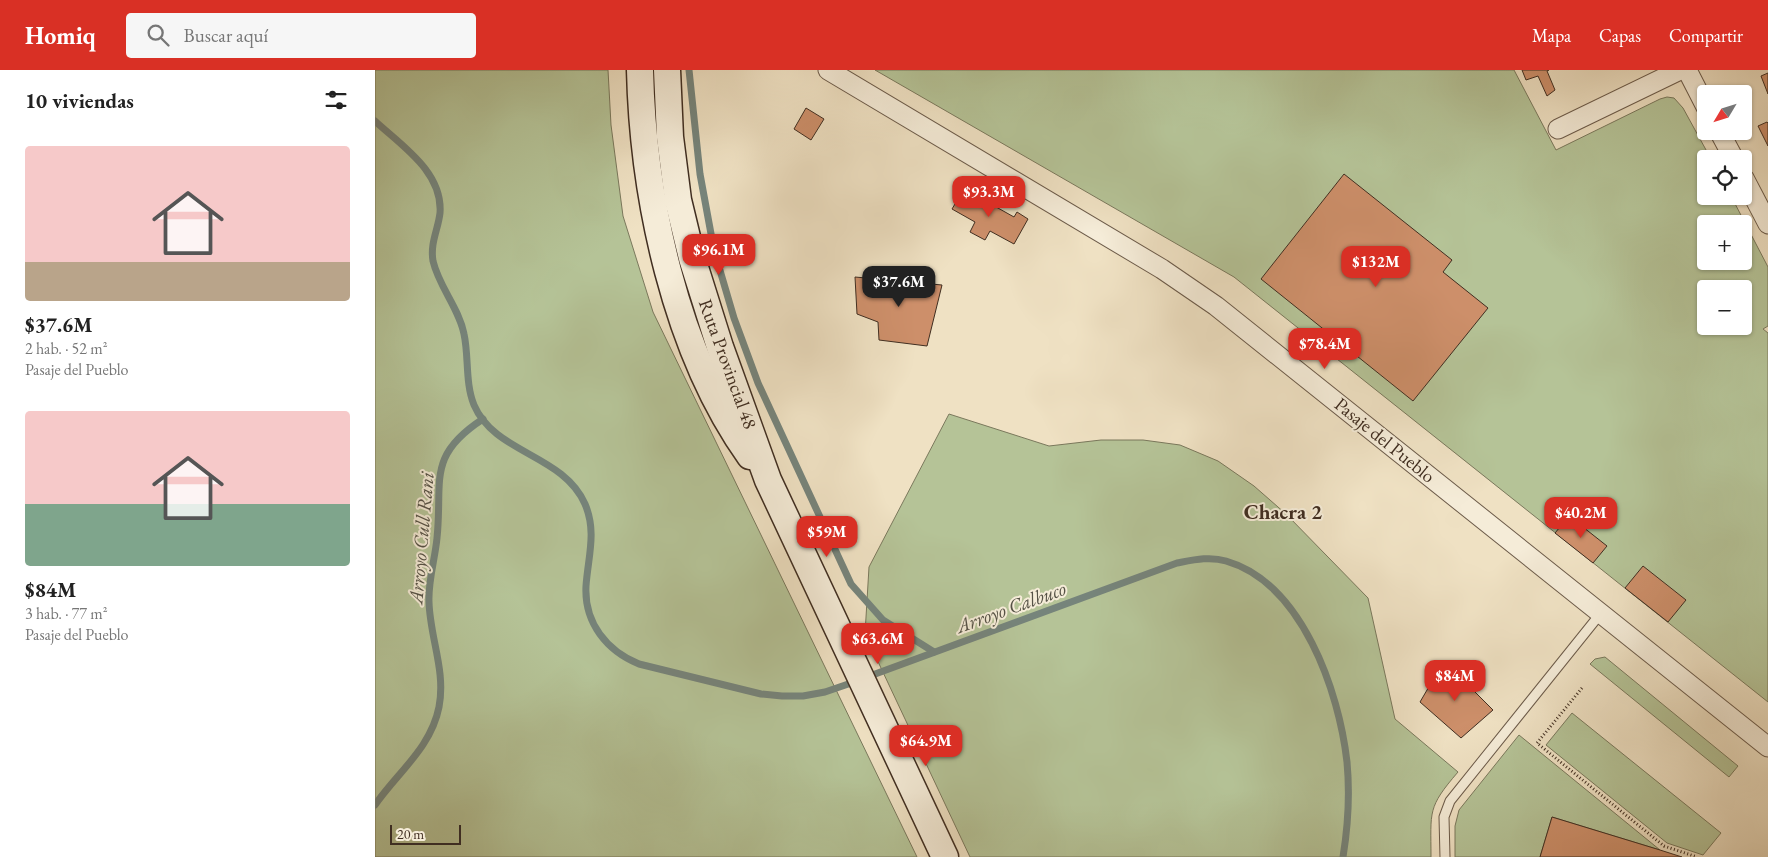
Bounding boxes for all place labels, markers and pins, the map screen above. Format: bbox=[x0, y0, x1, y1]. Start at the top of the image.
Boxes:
pin: $93.3M bbox=[948, 176, 1030, 218]
pin: $96.1M bbox=[678, 234, 760, 276]
pin: $132M bbox=[1341, 246, 1411, 288]
pin: $37.6M bbox=[858, 266, 940, 308]
pin: $78.4M bbox=[1284, 328, 1366, 370]
pin: $40.2M bbox=[1540, 496, 1622, 539]
pin: $59M bbox=[797, 516, 857, 558]
pin: $63.6M bbox=[837, 622, 919, 665]
pin: $84M bbox=[1425, 660, 1485, 702]
pin: $64.9M bbox=[885, 724, 967, 767]

